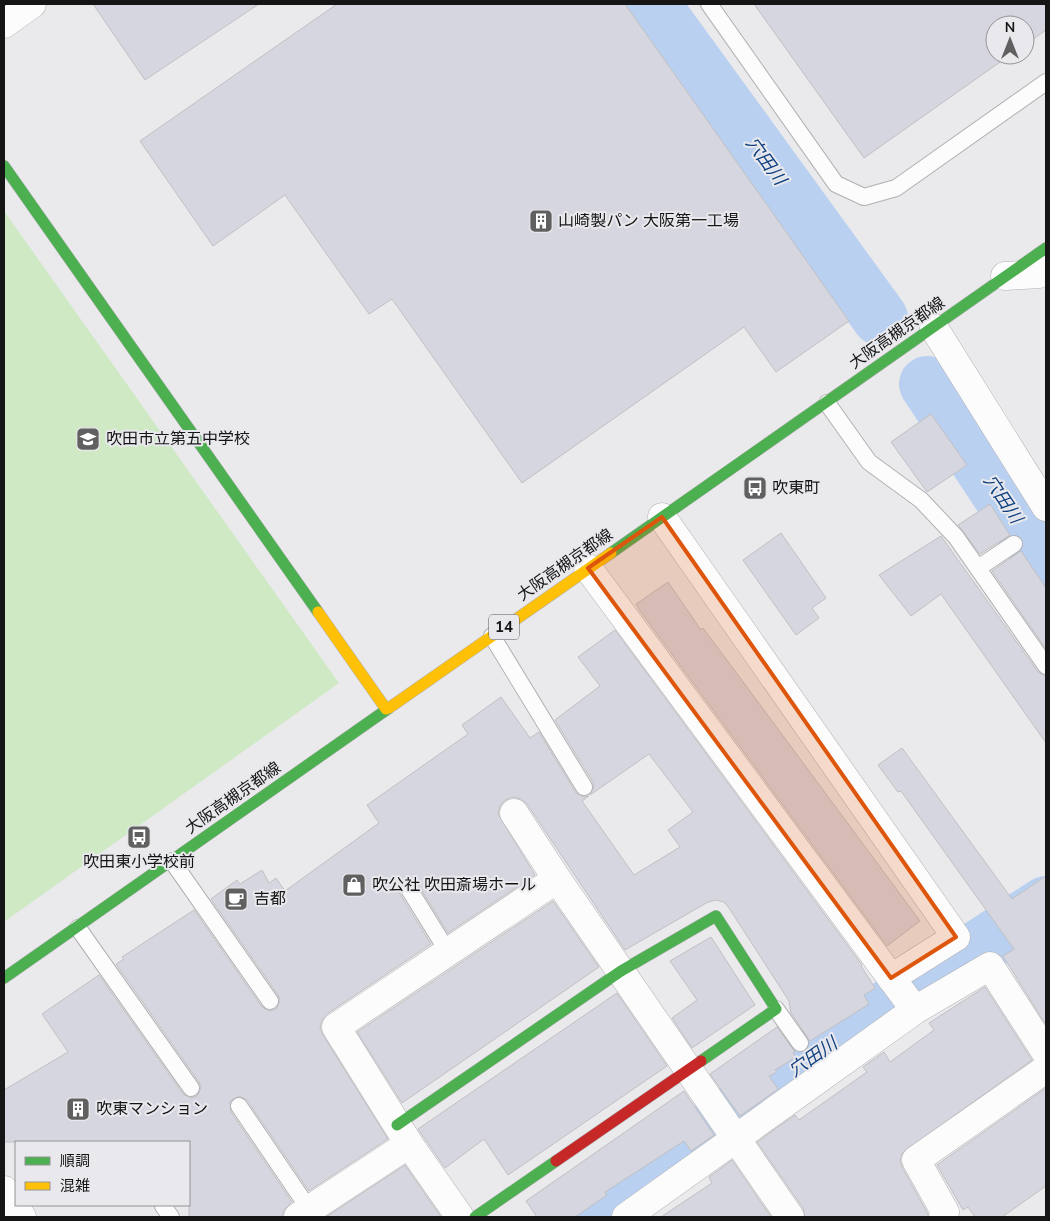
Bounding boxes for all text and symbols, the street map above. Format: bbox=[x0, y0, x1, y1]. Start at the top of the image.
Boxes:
north arrow bbox=[985, 15, 1035, 65]
text: N bbox=[1005, 18, 1015, 37]
water label: 穴田川 bbox=[740, 132, 793, 192]
building icon: 山崎製パン 大阪第一工場 bbox=[528, 208, 554, 234]
place label: 山崎製パン 大阪第一工場 bbox=[558, 210, 739, 232]
street label: 大阪高槻京都線 bbox=[845, 292, 949, 374]
school or university icon: 吹田市立第五中学校 bbox=[75, 426, 101, 452]
place label: 吹田市立第五中学校 bbox=[106, 428, 250, 450]
water label: 穴田川 bbox=[978, 470, 1029, 530]
bus stop icon: 吹東町 bbox=[742, 475, 768, 501]
place label: 吹東町 bbox=[772, 477, 820, 499]
street label: 大阪高槻京都線 bbox=[513, 524, 617, 606]
road number: 14 bbox=[489, 614, 519, 640]
street label: 大阪高槻京都線 bbox=[181, 757, 285, 839]
bus stop icon: 吹田東小学校前 bbox=[126, 824, 152, 850]
place label: 吹田東小学校前 bbox=[83, 851, 195, 873]
shop icon: 吹公社 吹田斎場ホール bbox=[341, 872, 367, 898]
place label: 吹公社 吹田斎場ホール bbox=[372, 874, 536, 896]
cafe icon: 吉都 bbox=[223, 886, 249, 912]
place label: 吉都 bbox=[254, 888, 286, 910]
water label: 穴田川 bbox=[784, 1031, 844, 1082]
building icon: 吹東マンション bbox=[65, 1096, 91, 1122]
place label: 吹東マンション bbox=[96, 1098, 208, 1120]
legend bbox=[15, 1141, 190, 1206]
text: 順調 bbox=[60, 1151, 90, 1171]
text: 混雑 bbox=[60, 1176, 90, 1196]

